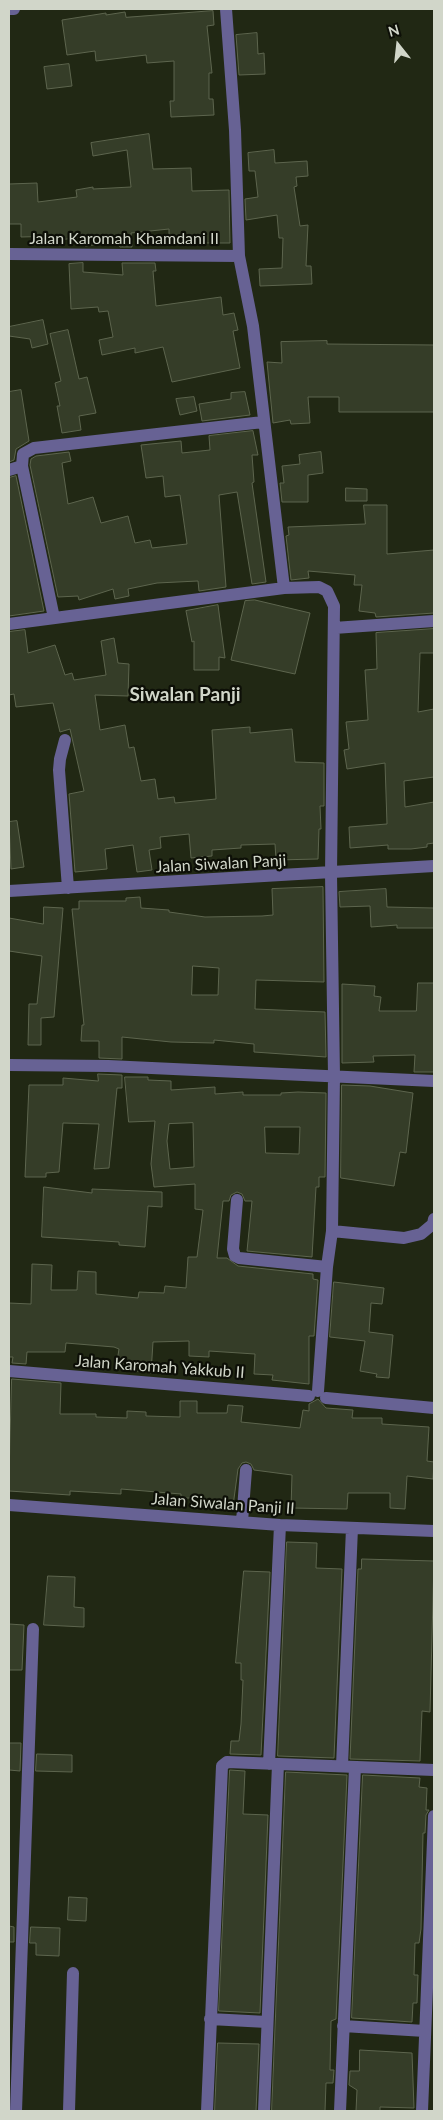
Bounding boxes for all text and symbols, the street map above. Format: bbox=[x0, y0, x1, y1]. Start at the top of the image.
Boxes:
north arrow bbox=[373, 20, 423, 70]
text: N bbox=[386, 20, 401, 40]
street label: Jalan Karomah Khamdani II bbox=[29, 229, 219, 249]
district label: Siwalan Panji bbox=[129, 684, 241, 706]
street label: Jalan Siwalan Panji bbox=[155, 851, 287, 877]
street label: Jalan Karomah Yakkub II bbox=[75, 1352, 245, 1382]
street label: Jalan Siwalan Panji II bbox=[151, 1489, 295, 1519]

